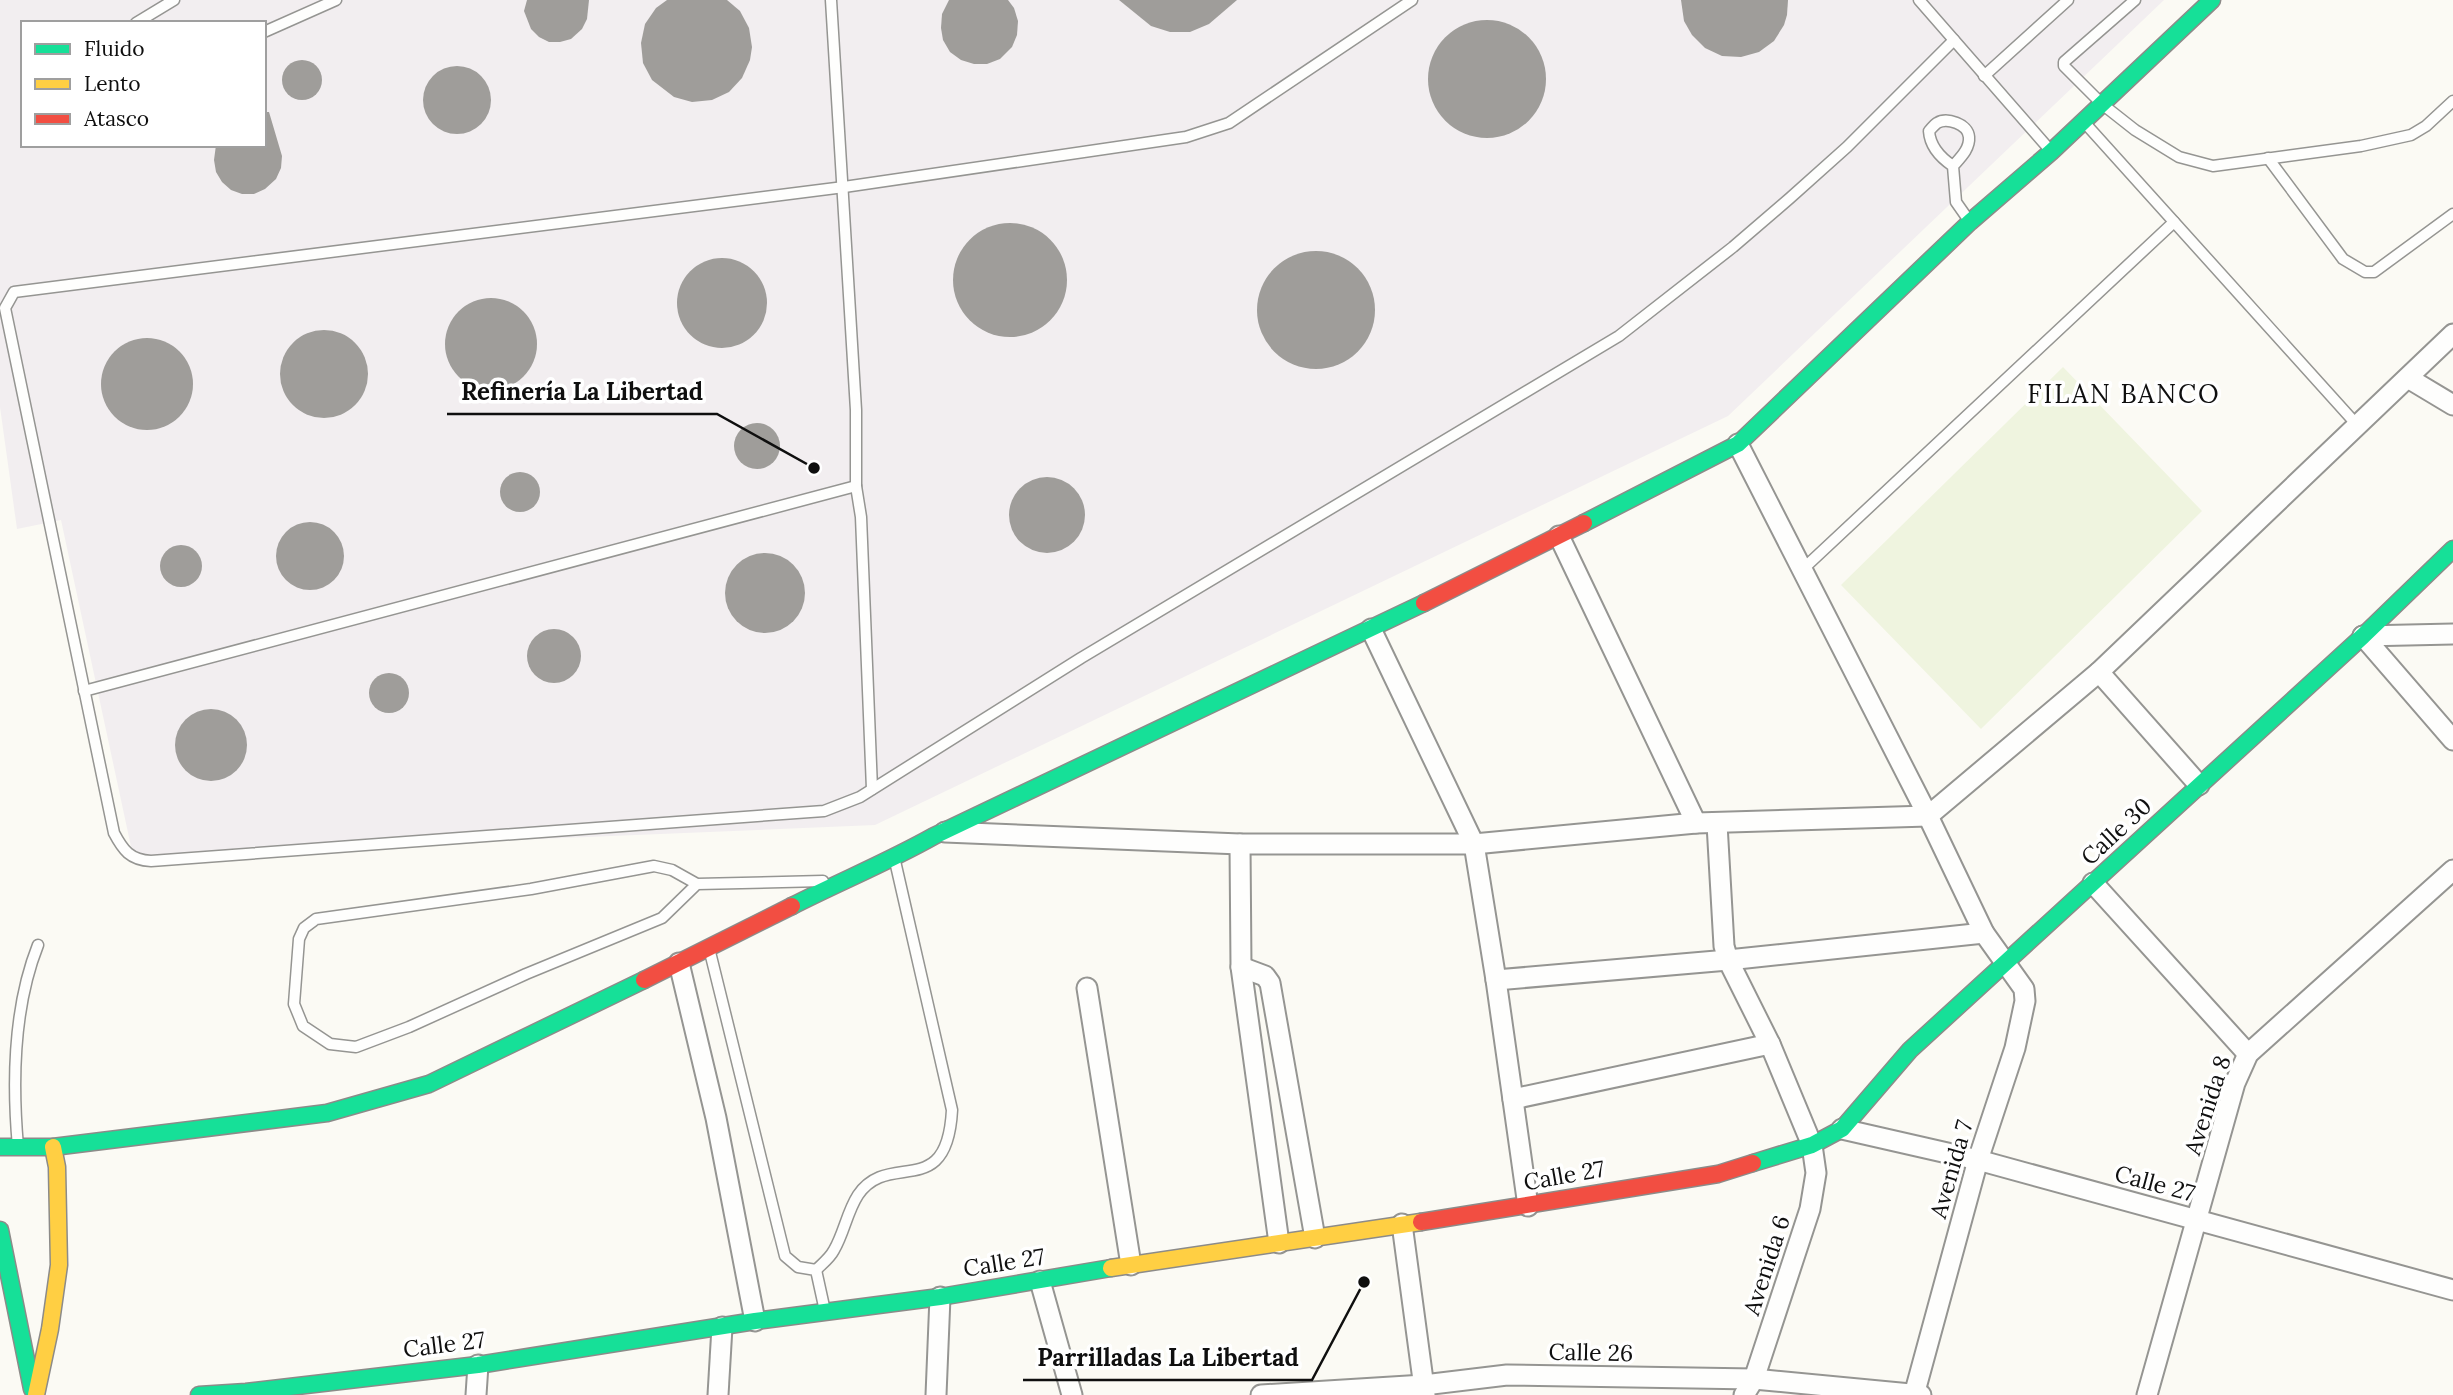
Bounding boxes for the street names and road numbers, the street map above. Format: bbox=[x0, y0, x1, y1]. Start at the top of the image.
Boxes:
street label: Calle 30 bbox=[2075, 791, 2157, 871]
street label: Avenida 8 bbox=[2177, 1052, 2237, 1159]
street label: Avenida 7 bbox=[1923, 1116, 1979, 1222]
street label: Calle 27 bbox=[1521, 1154, 1607, 1196]
street label: Calle 27 bbox=[2112, 1158, 2199, 1208]
street label: Avenida 6 bbox=[1736, 1211, 1796, 1320]
street label: Calle 27 bbox=[961, 1241, 1047, 1283]
street label: Calle 27 bbox=[402, 1325, 487, 1363]
street label: Calle 26 bbox=[1548, 1337, 1634, 1367]

